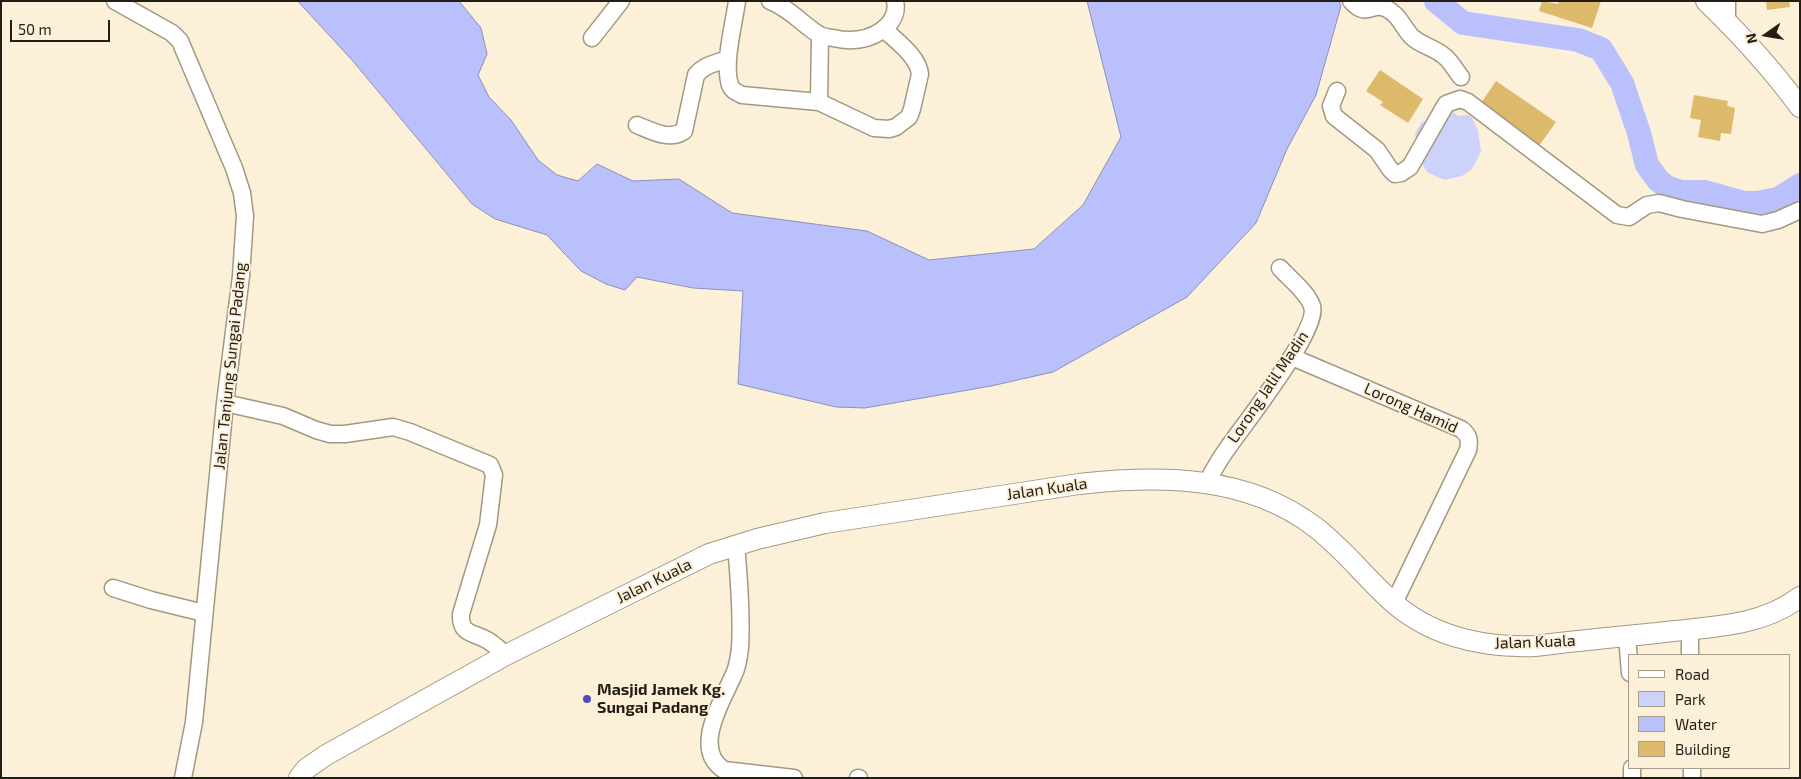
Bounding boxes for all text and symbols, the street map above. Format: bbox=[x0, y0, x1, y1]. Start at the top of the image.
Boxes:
scale bar bbox=[12, 10, 112, 42]
north arrow bbox=[1741, 10, 1791, 60]
text: 50 m bbox=[18, 20, 52, 38]
text: N bbox=[1741, 32, 1760, 45]
street label: Jalan Tanjung Sungai Padang bbox=[210, 261, 250, 471]
street label: Lorong Jalil Madin bbox=[1223, 327, 1313, 447]
street label: Lorong Hamid bbox=[1361, 379, 1461, 437]
street label: Jalan Kuala bbox=[1005, 474, 1089, 504]
street label: Jalan Kuala bbox=[613, 555, 695, 607]
street label: Jalan Kuala bbox=[1494, 631, 1576, 653]
legend bbox=[1628, 654, 1791, 769]
text: Road bbox=[1675, 665, 1710, 683]
place label: Masjid Jamek Kg. Sungai Padang bbox=[597, 680, 725, 718]
text: Park bbox=[1675, 690, 1706, 708]
marker: Masjid Jamek Kg. Sungai Padang bbox=[581, 693, 593, 705]
text: Water bbox=[1675, 715, 1717, 733]
text: Building bbox=[1675, 740, 1730, 758]

